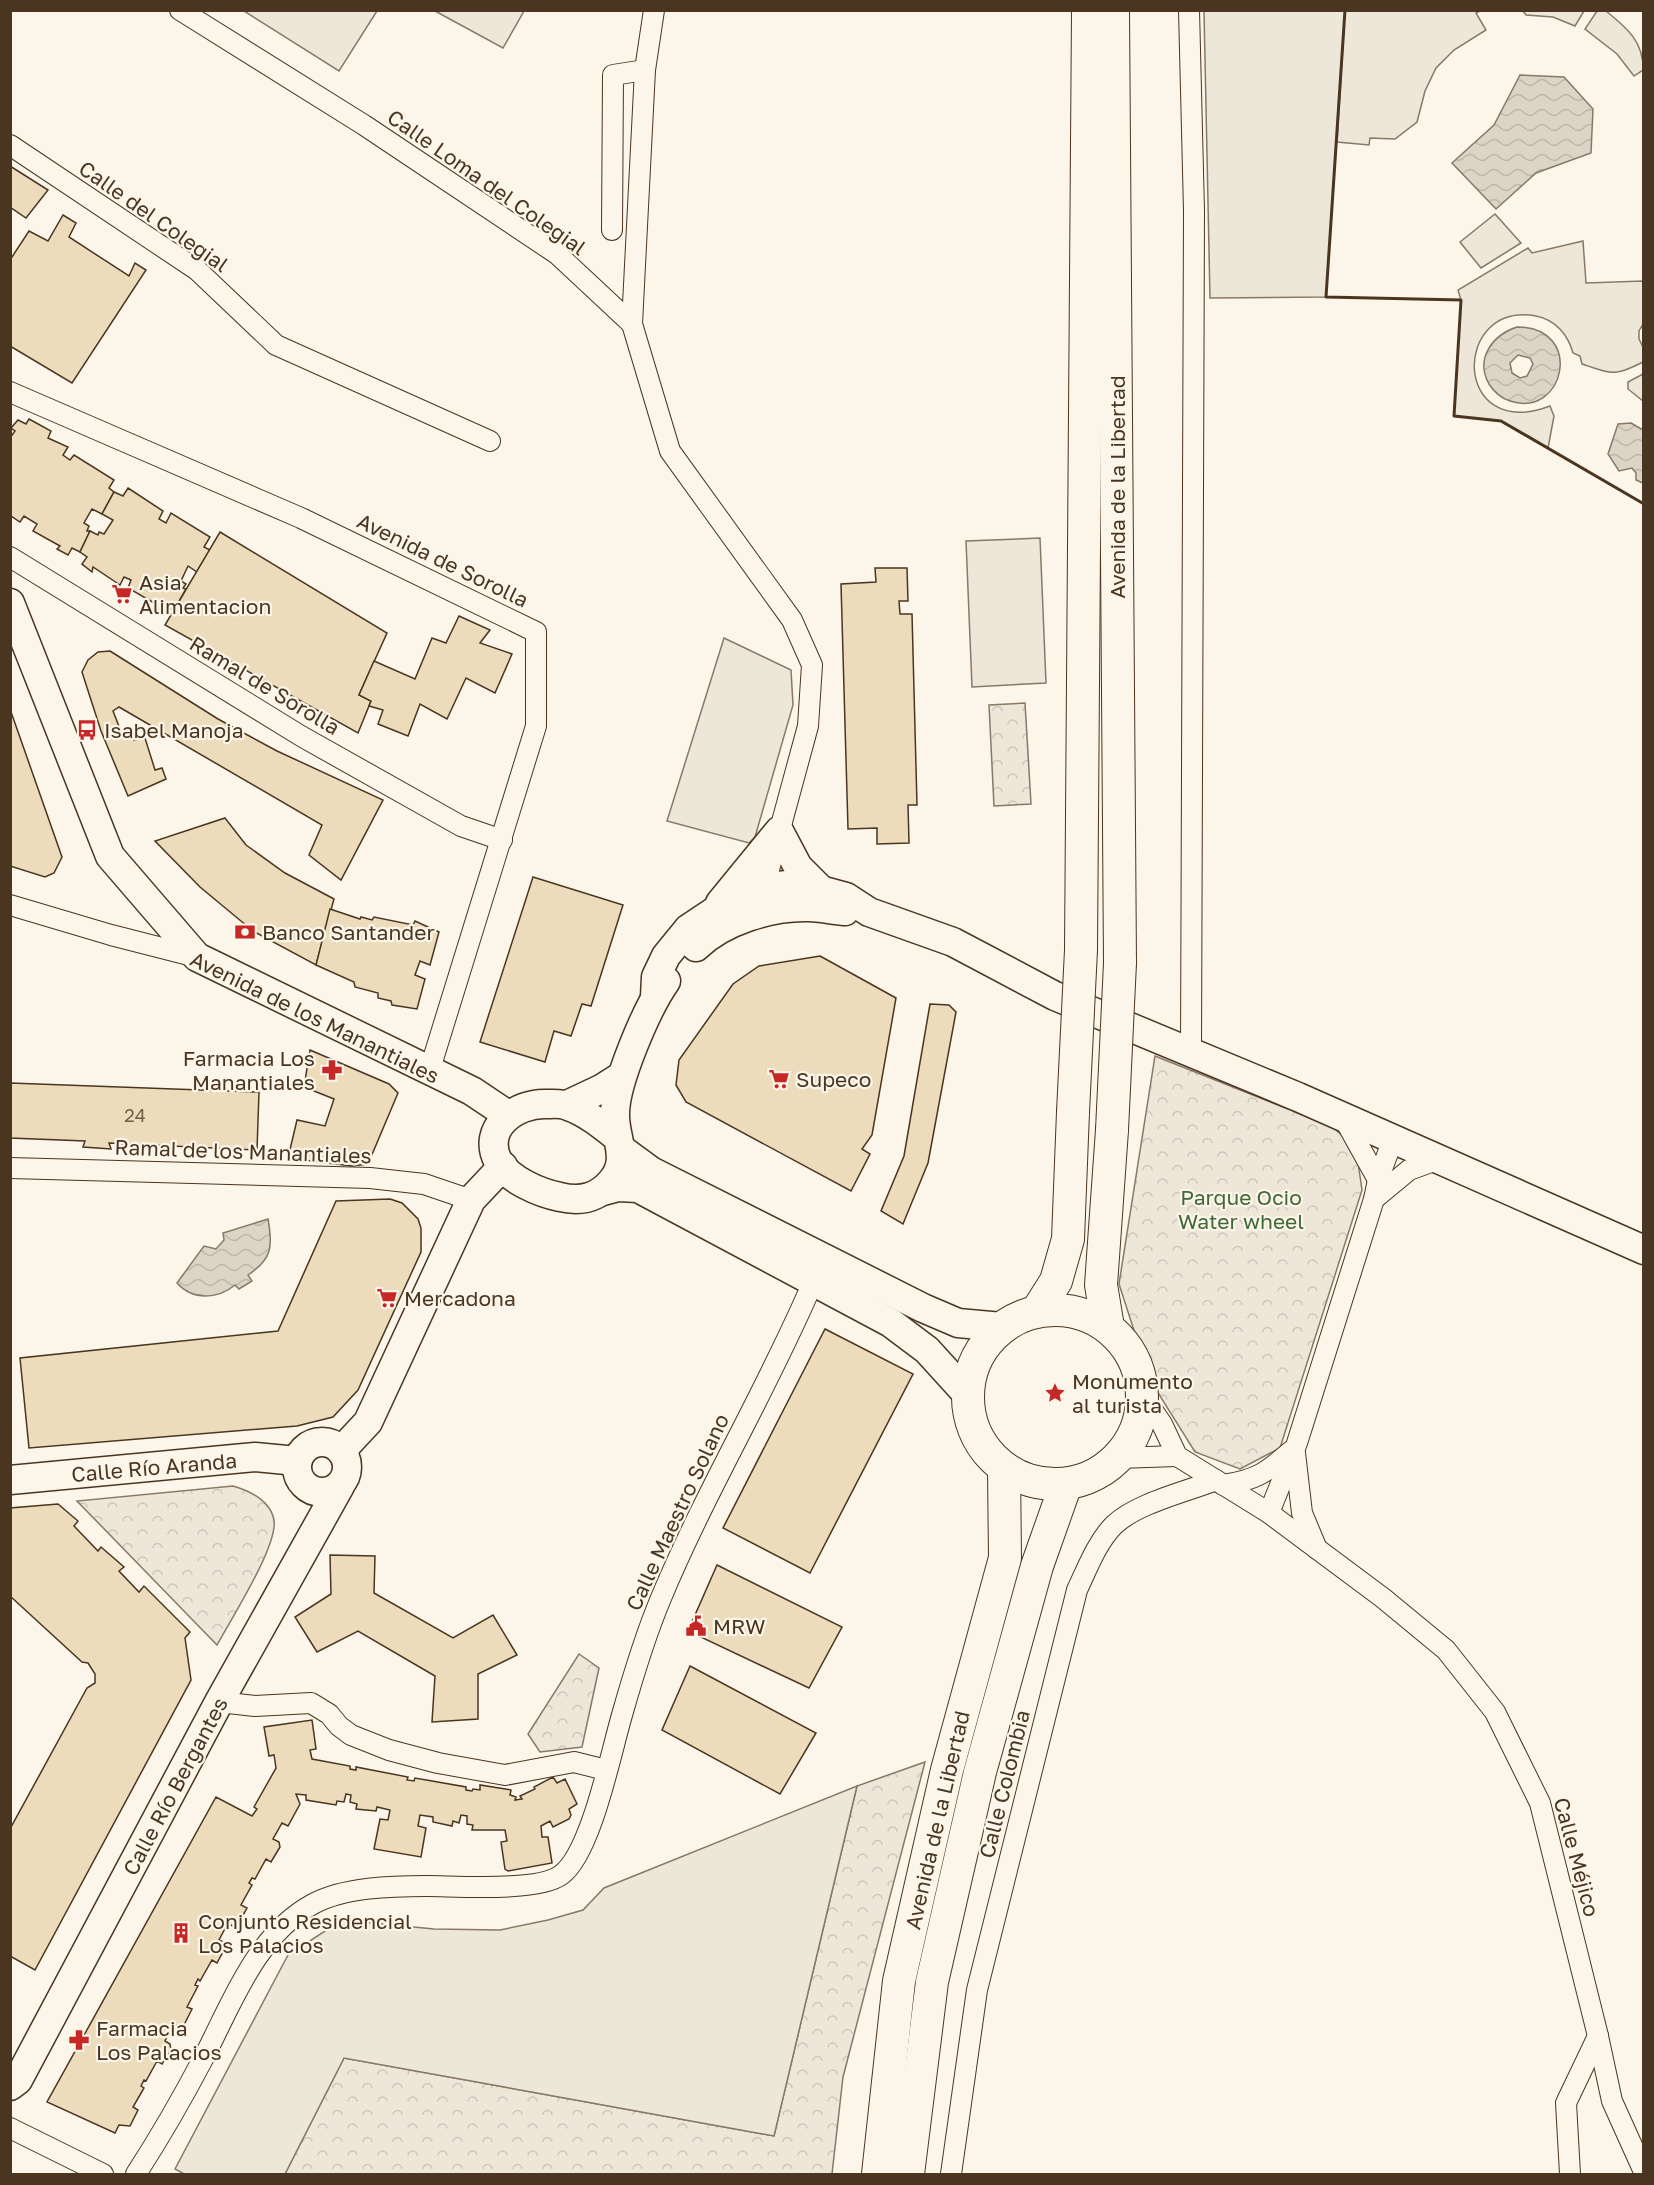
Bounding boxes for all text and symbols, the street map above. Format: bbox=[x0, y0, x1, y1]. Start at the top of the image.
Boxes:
street label: Calle Loma del Colegial bbox=[383, 103, 591, 261]
street label: Calle del Colegial bbox=[74, 155, 234, 277]
street label: Avenida de la Libertad bbox=[1104, 375, 1130, 599]
street label: Avenida de Sorolla bbox=[353, 507, 533, 613]
place label: Asia Alimentacion bbox=[139, 569, 271, 619]
supermarket icon: Asia Alimentacion bbox=[110, 582, 134, 606]
street label: Ramal de Sorolla bbox=[185, 630, 345, 740]
place label: Isabel Manoja bbox=[104, 717, 244, 743]
bus stop icon: Isabel Manoja bbox=[75, 718, 99, 742]
place label: Banco Santander bbox=[262, 919, 435, 945]
bank icon: Banco Santander bbox=[233, 920, 257, 944]
street label: Avenida de los Manantiales bbox=[186, 945, 444, 1089]
place label: Farmacia Los Manantiales bbox=[183, 1045, 315, 1095]
pharmacy icon: Farmacia Los Manantiales bbox=[320, 1058, 344, 1082]
place label: Supeco bbox=[796, 1066, 871, 1092]
supermarket icon: Supeco bbox=[767, 1067, 791, 1091]
house number: 24 bbox=[124, 1104, 146, 1126]
street label: Ramal de los Manantiales bbox=[114, 1134, 372, 1168]
park label: Parque Ocio Water wheel bbox=[1178, 1184, 1304, 1234]
place label: Mercadona bbox=[404, 1285, 516, 1311]
supermarket icon: Mercadona bbox=[375, 1286, 399, 1310]
place label: Monumento al turista bbox=[1072, 1368, 1193, 1418]
place icon: Monumento al turista bbox=[1043, 1381, 1067, 1405]
street label: Calle Maestro Solano bbox=[620, 1409, 734, 1615]
street label: Calle Río Aranda bbox=[70, 1447, 238, 1487]
place label: MRW bbox=[713, 1613, 766, 1639]
public building icon: MRW bbox=[684, 1614, 708, 1638]
street label: Calle Río Bergantes bbox=[117, 1692, 233, 1880]
street label: Calle Colombia bbox=[973, 1707, 1035, 1861]
street label: Avenida de la Libertad bbox=[899, 1708, 975, 1932]
street label: Calle Méjico bbox=[1549, 1795, 1605, 1919]
place label: Conjunto Residencial Los Palacios bbox=[198, 1908, 412, 1958]
building icon: Conjunto Residencial Los Palacios bbox=[169, 1921, 193, 1945]
place label: Farmacia Los Palacios bbox=[96, 2015, 222, 2065]
pharmacy icon: Farmacia Los Palacios bbox=[67, 2028, 91, 2052]

